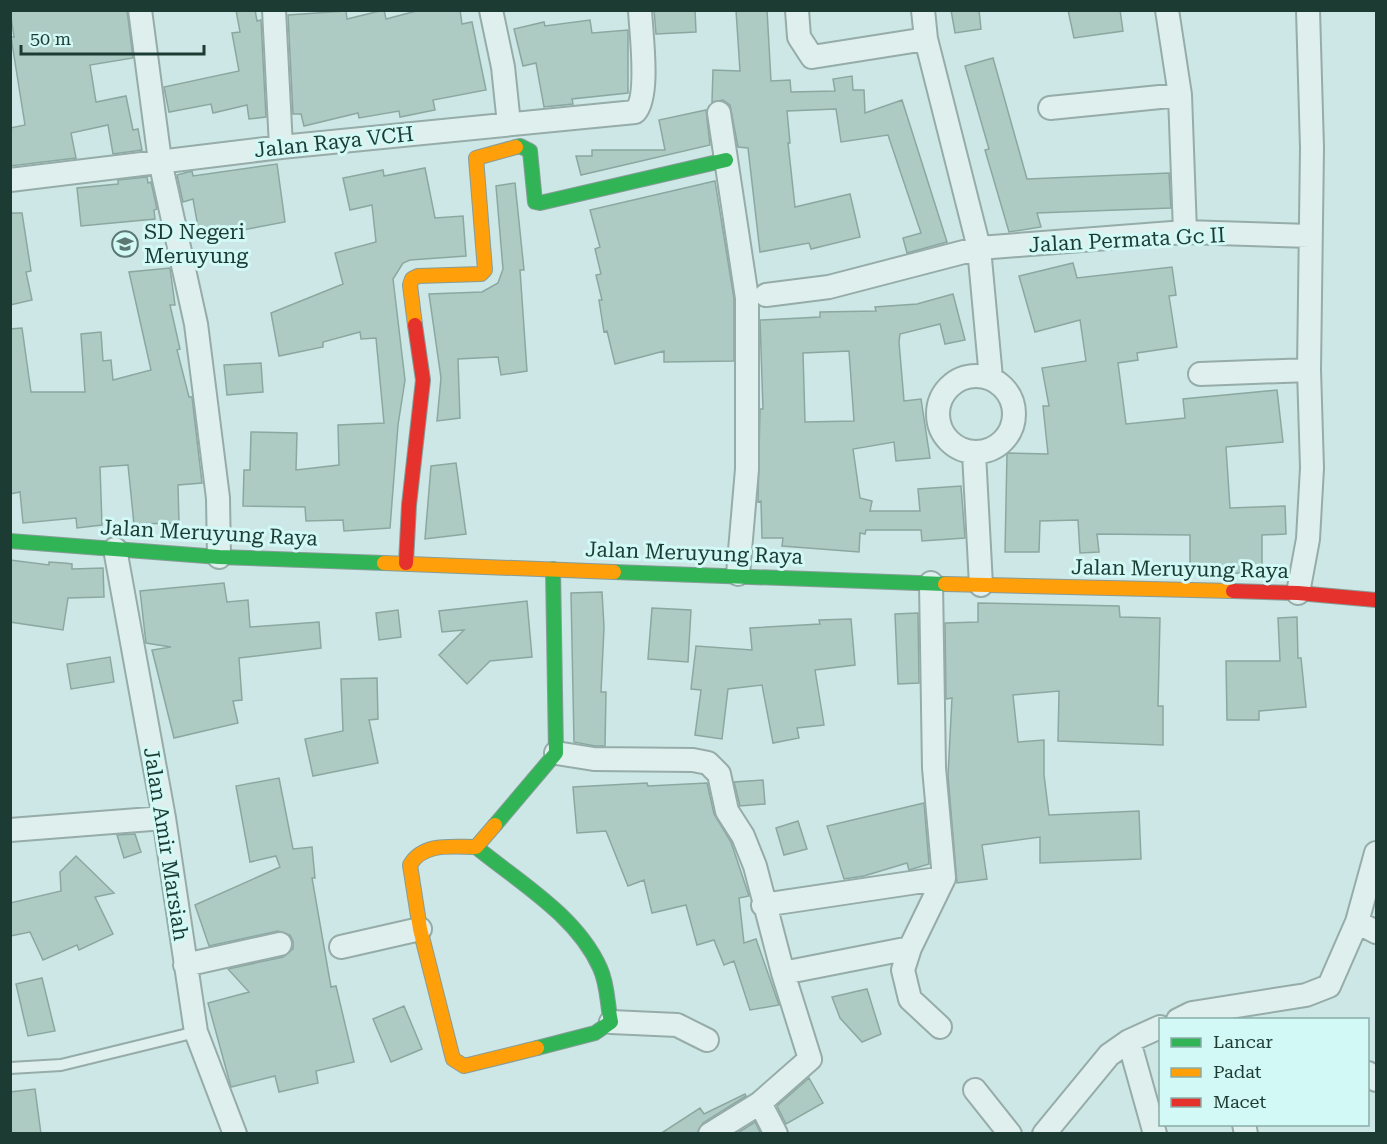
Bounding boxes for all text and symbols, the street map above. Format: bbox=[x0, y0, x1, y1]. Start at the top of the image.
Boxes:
scale bar bbox=[21, 18, 204, 56]
text: 50 m bbox=[30, 28, 71, 49]
street label: Jalan Raya VCH bbox=[253, 122, 415, 162]
place label: SD Negeri Meruyung bbox=[144, 220, 248, 268]
street label: Jalan Permata Gc II bbox=[1028, 223, 1226, 257]
school or university icon: SD Negeri Meruyung bbox=[110, 229, 140, 259]
street label: Jalan Meruyung Raya bbox=[100, 515, 319, 551]
street label: Jalan Meruyung Raya bbox=[585, 537, 804, 569]
street label: Jalan Meruyung Raya bbox=[1071, 555, 1290, 583]
street label: Jalan Amir Marsiah bbox=[139, 746, 193, 943]
legend bbox=[1159, 1018, 1369, 1126]
text: Lancar bbox=[1213, 1031, 1273, 1052]
text: Padat bbox=[1213, 1061, 1262, 1082]
text: Macet bbox=[1213, 1091, 1266, 1112]

